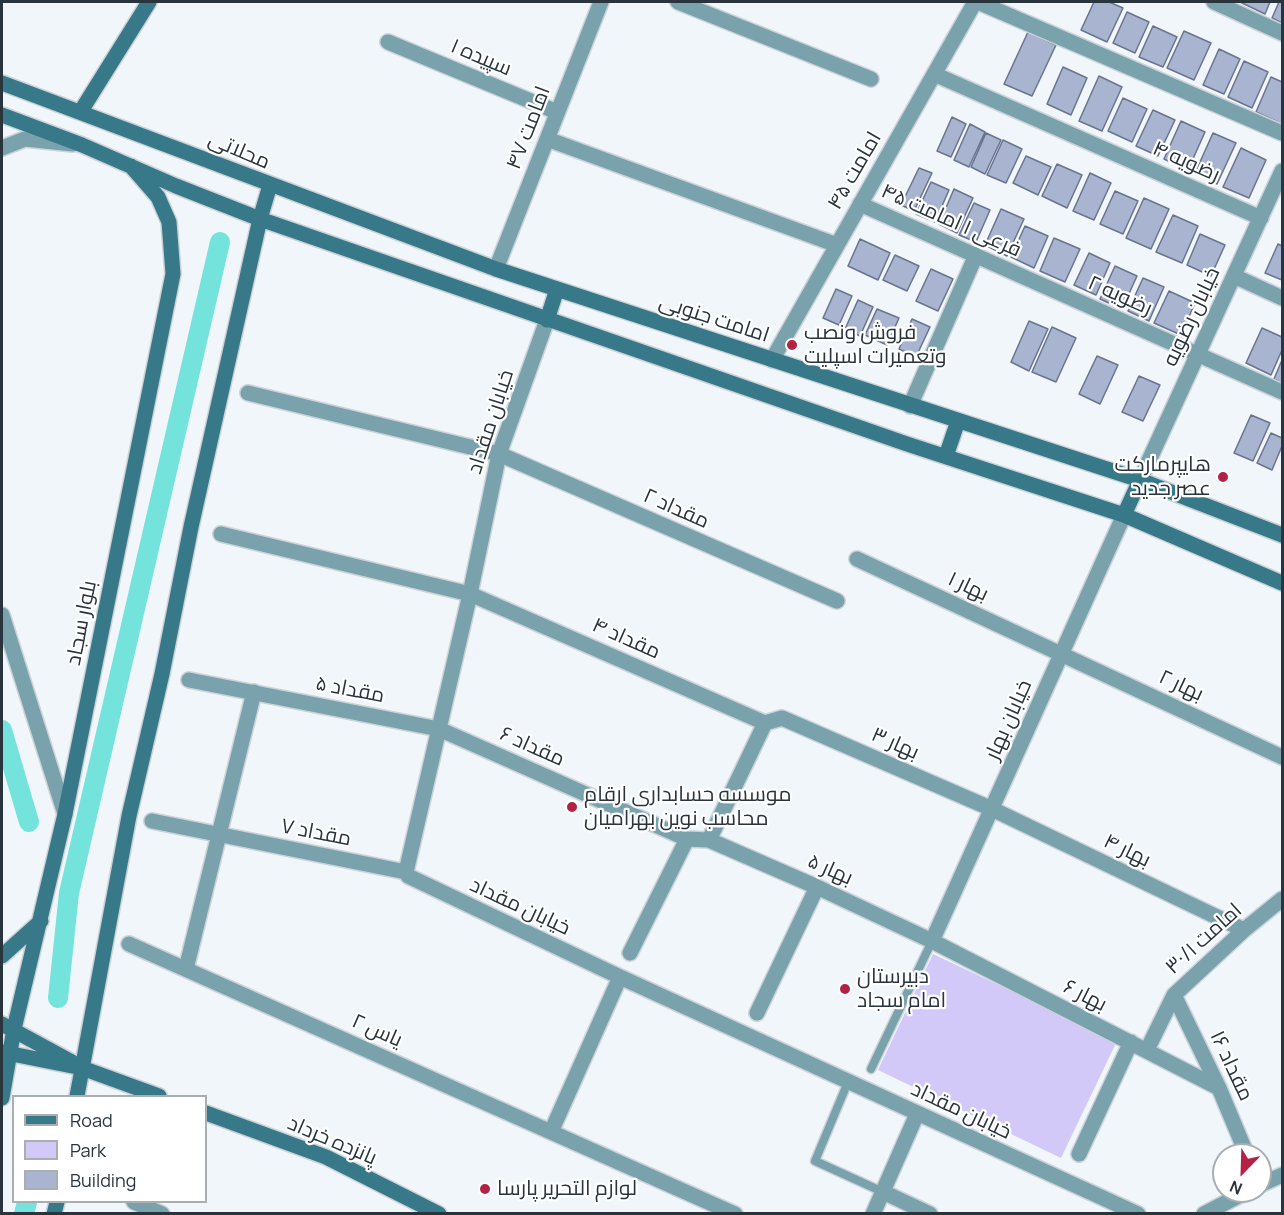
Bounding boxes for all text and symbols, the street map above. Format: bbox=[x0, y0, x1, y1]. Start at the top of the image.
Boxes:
street label: سپیده ۱ bbox=[447, 34, 515, 82]
street label: امامت ۴۷ bbox=[502, 83, 556, 173]
street label: محلاتی bbox=[204, 127, 274, 175]
street label: امامت ۴۵ bbox=[823, 128, 887, 214]
street label: رضویه ۴ bbox=[1149, 136, 1223, 188]
street label: فرعی ۱ امامت ۴۵ bbox=[877, 179, 1025, 263]
street label: خیابان رضویه bbox=[1158, 263, 1226, 371]
street label: رضویه ۲ bbox=[1084, 271, 1156, 321]
street label: امامت جنوبی bbox=[656, 289, 772, 349]
place label: فروش ونصب وتعمیرات اسپلیت bbox=[804, 320, 946, 370]
marker: فروش ونصب وتعمیرات اسپلیت bbox=[785, 338, 799, 352]
street label: خیابان مقداد bbox=[462, 367, 520, 477]
place label: هایپرمارکت عصر جدید bbox=[1115, 452, 1211, 502]
marker: هایپرمارکت عصر جدید bbox=[1216, 470, 1230, 484]
street label: مقداد ۲ bbox=[639, 483, 713, 535]
street label: بهار ۱ bbox=[944, 567, 992, 607]
street label: بلوار سجاد bbox=[61, 578, 103, 668]
street label: مقداد ۴ bbox=[588, 613, 664, 665]
street label: بهار ۲ bbox=[1155, 665, 1207, 707]
street label: مقداد ۵ bbox=[313, 671, 387, 709]
street label: خیابان بهار bbox=[980, 676, 1038, 764]
street label: مقداد ۶ bbox=[496, 722, 568, 772]
street label: بهار ۳ bbox=[867, 722, 923, 766]
place label: موسسه حسابداری ارقام محاسب نوین بهرامیان bbox=[584, 782, 792, 832]
marker: موسسه حسابداری ارقام محاسب نوین بهرامیان bbox=[565, 800, 579, 814]
street label: مقداد ۷ bbox=[279, 814, 353, 852]
street label: بهار ۴ bbox=[1099, 829, 1155, 873]
street label: بهار ۵ bbox=[803, 849, 857, 891]
street label: خیابان مقداد bbox=[466, 873, 574, 941]
street label: امامت ۳۰/۱ bbox=[1161, 898, 1247, 980]
place label: دبیرستان امام سجاد bbox=[857, 964, 946, 1014]
street label: بهار ۶ bbox=[1059, 974, 1111, 1018]
marker: دبیرستان امام سجاد bbox=[838, 982, 852, 996]
street label: یاس ۲ bbox=[348, 1009, 406, 1053]
street label: مقداد ۱۶ bbox=[1204, 1027, 1258, 1105]
street label: خیابان مقداد bbox=[907, 1077, 1015, 1145]
legend bbox=[12, 1095, 207, 1203]
text: Road bbox=[70, 1108, 113, 1132]
street label: پانزده خرداد bbox=[284, 1111, 380, 1171]
text: Park bbox=[70, 1138, 106, 1162]
north arrow bbox=[1212, 1143, 1272, 1203]
text: Building bbox=[70, 1168, 136, 1192]
text: N bbox=[1226, 1175, 1245, 1200]
place label: لوازم التحریر پارسا bbox=[497, 1176, 637, 1202]
marker: لوازم التحریر پارسا bbox=[478, 1182, 492, 1196]

